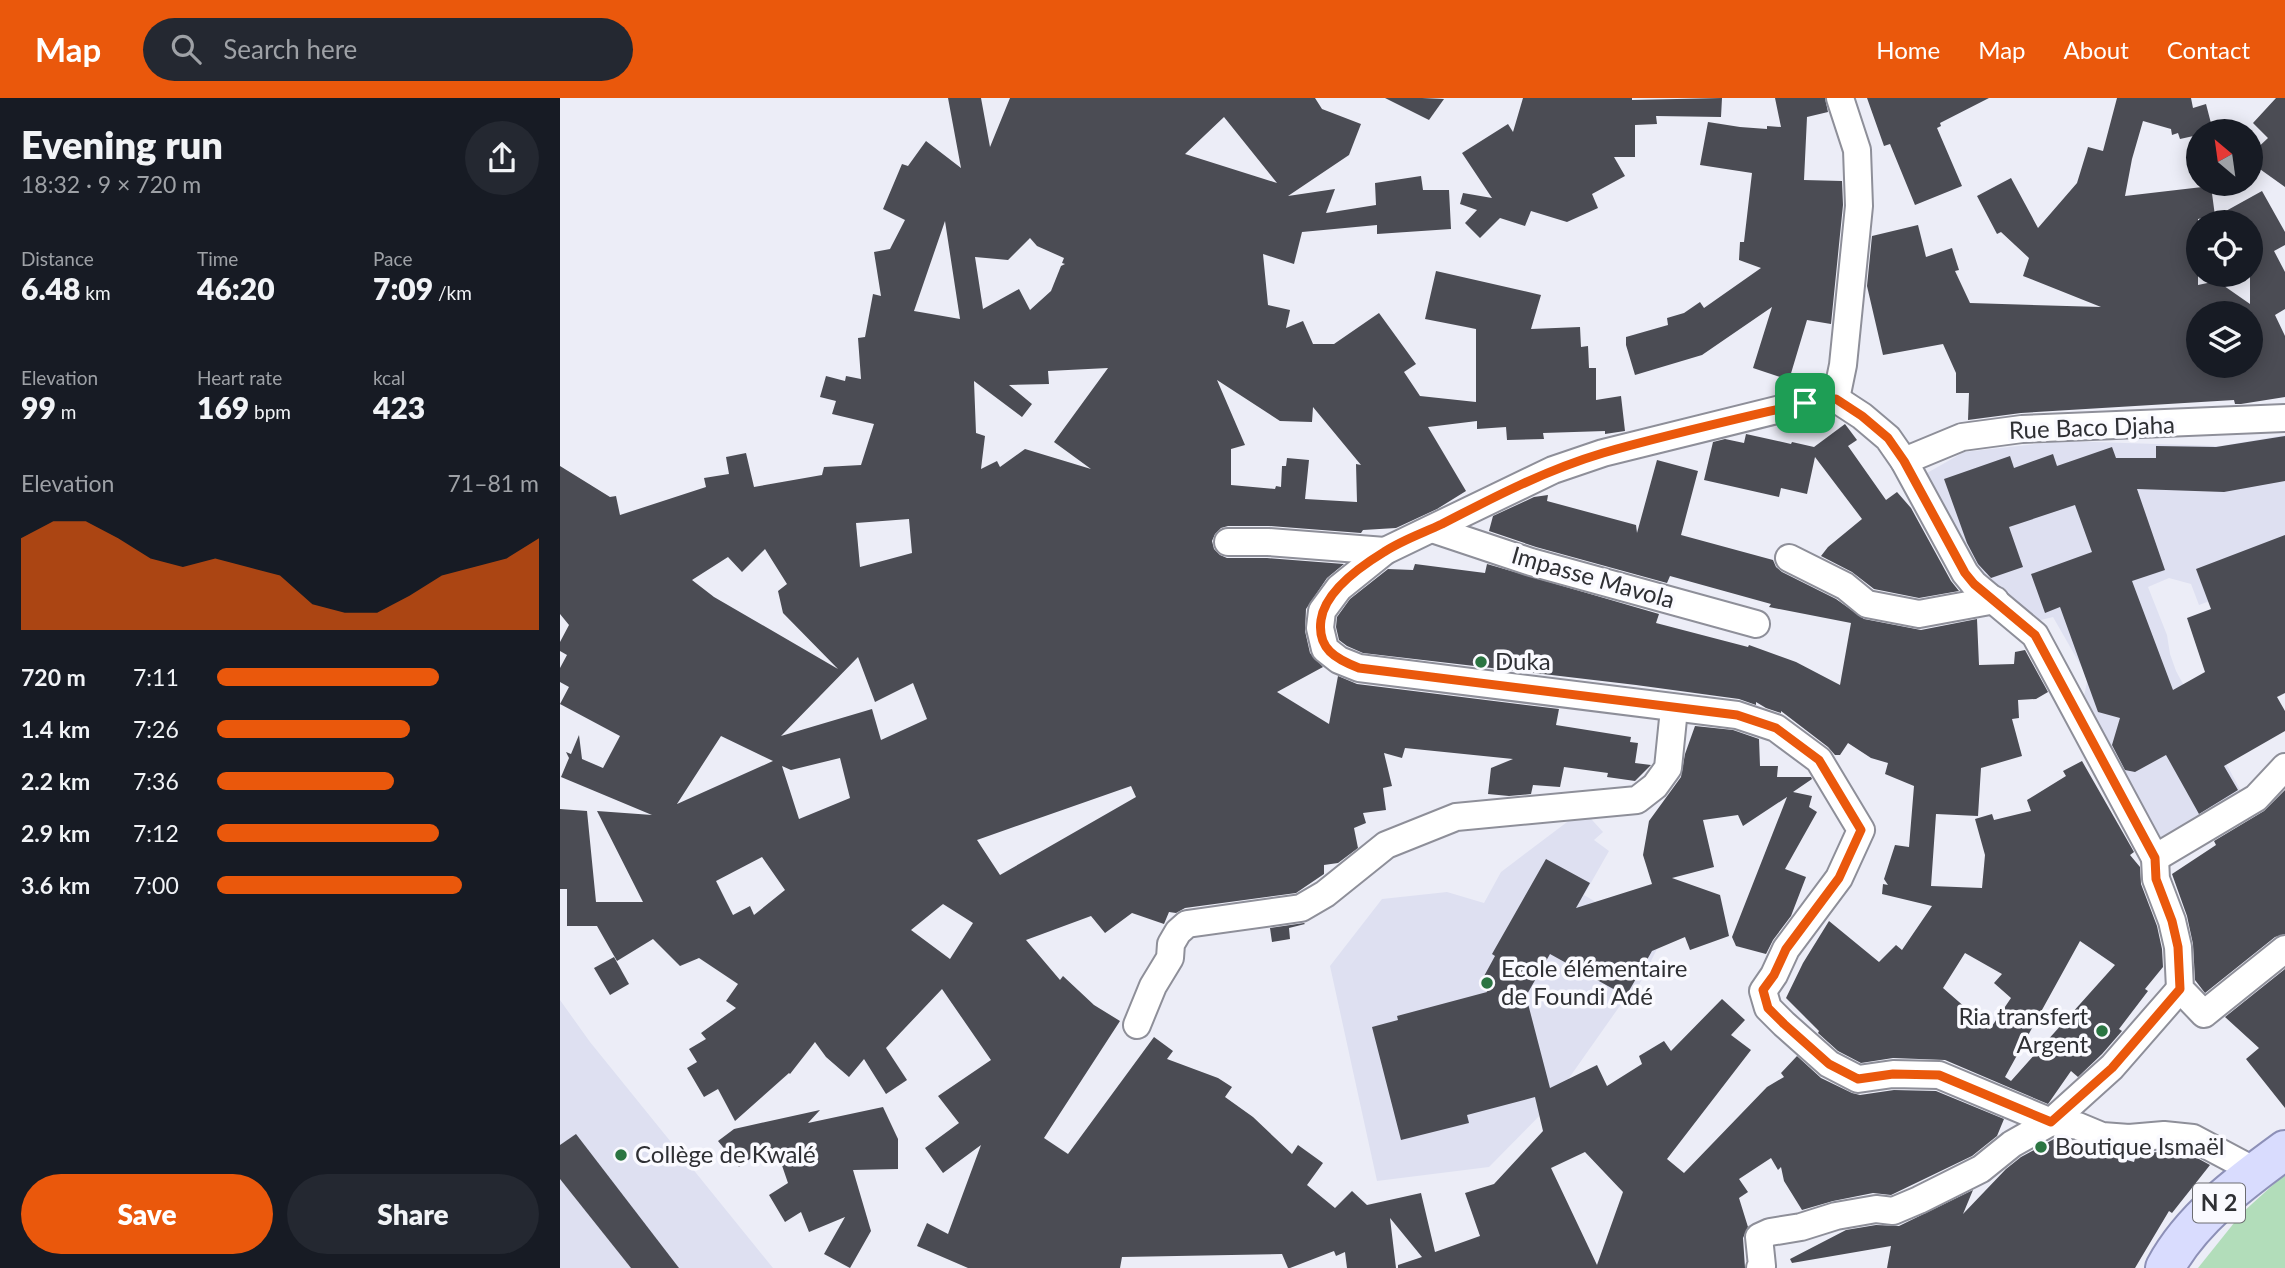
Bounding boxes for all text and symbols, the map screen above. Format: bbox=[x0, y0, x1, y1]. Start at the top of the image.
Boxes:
search box bbox=[143, 18, 633, 81]
text: Map bbox=[35, 29, 101, 69]
icon: search bbox=[167, 30, 205, 68]
text: Search here bbox=[223, 33, 357, 65]
text: Home bbox=[1876, 35, 1940, 64]
text: Map bbox=[1978, 35, 2026, 64]
text: About bbox=[2064, 35, 2129, 64]
text: Contact bbox=[2167, 35, 2250, 64]
north arrow bbox=[2186, 119, 2263, 196]
map controls bbox=[2186, 119, 2263, 378]
text: Evening run bbox=[21, 121, 223, 167]
button: share bbox=[465, 121, 539, 195]
text: 18:32 · 9 × 720 m bbox=[21, 170, 201, 198]
button: locate bbox=[2186, 210, 2263, 287]
text: Distance bbox=[21, 247, 94, 270]
text: Time bbox=[197, 247, 238, 270]
text: Pace bbox=[373, 247, 412, 270]
text: 6.48 bbox=[21, 270, 80, 306]
text: 46:20 bbox=[197, 270, 275, 306]
text: 7:09 bbox=[373, 270, 433, 306]
text: km bbox=[80, 281, 111, 304]
text: /km bbox=[433, 281, 472, 304]
button: layers bbox=[2186, 301, 2263, 378]
text: Elevation bbox=[21, 366, 98, 389]
text: Heart rate bbox=[197, 366, 282, 389]
text: kcal bbox=[373, 366, 405, 389]
pin bbox=[1775, 373, 1835, 433]
icon: arrive bbox=[1786, 384, 1824, 422]
text: 99 bbox=[21, 389, 56, 425]
text: 169 bbox=[197, 389, 249, 425]
text: 423 bbox=[373, 389, 425, 425]
text: m bbox=[56, 400, 76, 423]
text: bpm bbox=[249, 400, 291, 423]
street label: Rue Baco Djaha bbox=[2008, 409, 2175, 444]
text: Elevation bbox=[21, 469, 114, 497]
text: 71–81 m bbox=[447, 469, 539, 497]
street label: Impasse Mavola bbox=[1509, 539, 1678, 614]
place label: Duka bbox=[1495, 646, 1551, 675]
marker: Duka bbox=[1473, 654, 1489, 670]
text: 720 m bbox=[21, 663, 86, 691]
text: 7:11 bbox=[133, 663, 179, 691]
text: 1.4 km bbox=[21, 715, 90, 743]
text: 7:26 bbox=[133, 715, 179, 743]
text: 2.2 km bbox=[21, 767, 90, 795]
text: 7:36 bbox=[133, 767, 179, 795]
text: 2.9 km bbox=[21, 819, 90, 847]
text: 7:12 bbox=[133, 819, 179, 847]
text: 3.6 km bbox=[21, 871, 90, 899]
text: 7:00 bbox=[133, 871, 179, 899]
place label: Ecole élémentaire de Foundi Adé bbox=[1501, 953, 1687, 1010]
marker: Ecole élémentaire de Foundi Adé bbox=[1479, 975, 1495, 991]
place label: Ria transfert Argent bbox=[1958, 1001, 2088, 1058]
marker: Ria transfert Argent bbox=[2094, 1023, 2110, 1039]
place label: Boutique Ismaël bbox=[2055, 1131, 2225, 1160]
place label: Collège de Kwalé bbox=[635, 1139, 816, 1168]
marker: Boutique Ismaël bbox=[2033, 1139, 2049, 1155]
marker: Collège de Kwalé bbox=[613, 1147, 629, 1163]
button: Save bbox=[21, 1174, 273, 1254]
button: Share bbox=[287, 1174, 539, 1254]
road number: N 2 bbox=[2193, 1184, 2245, 1222]

